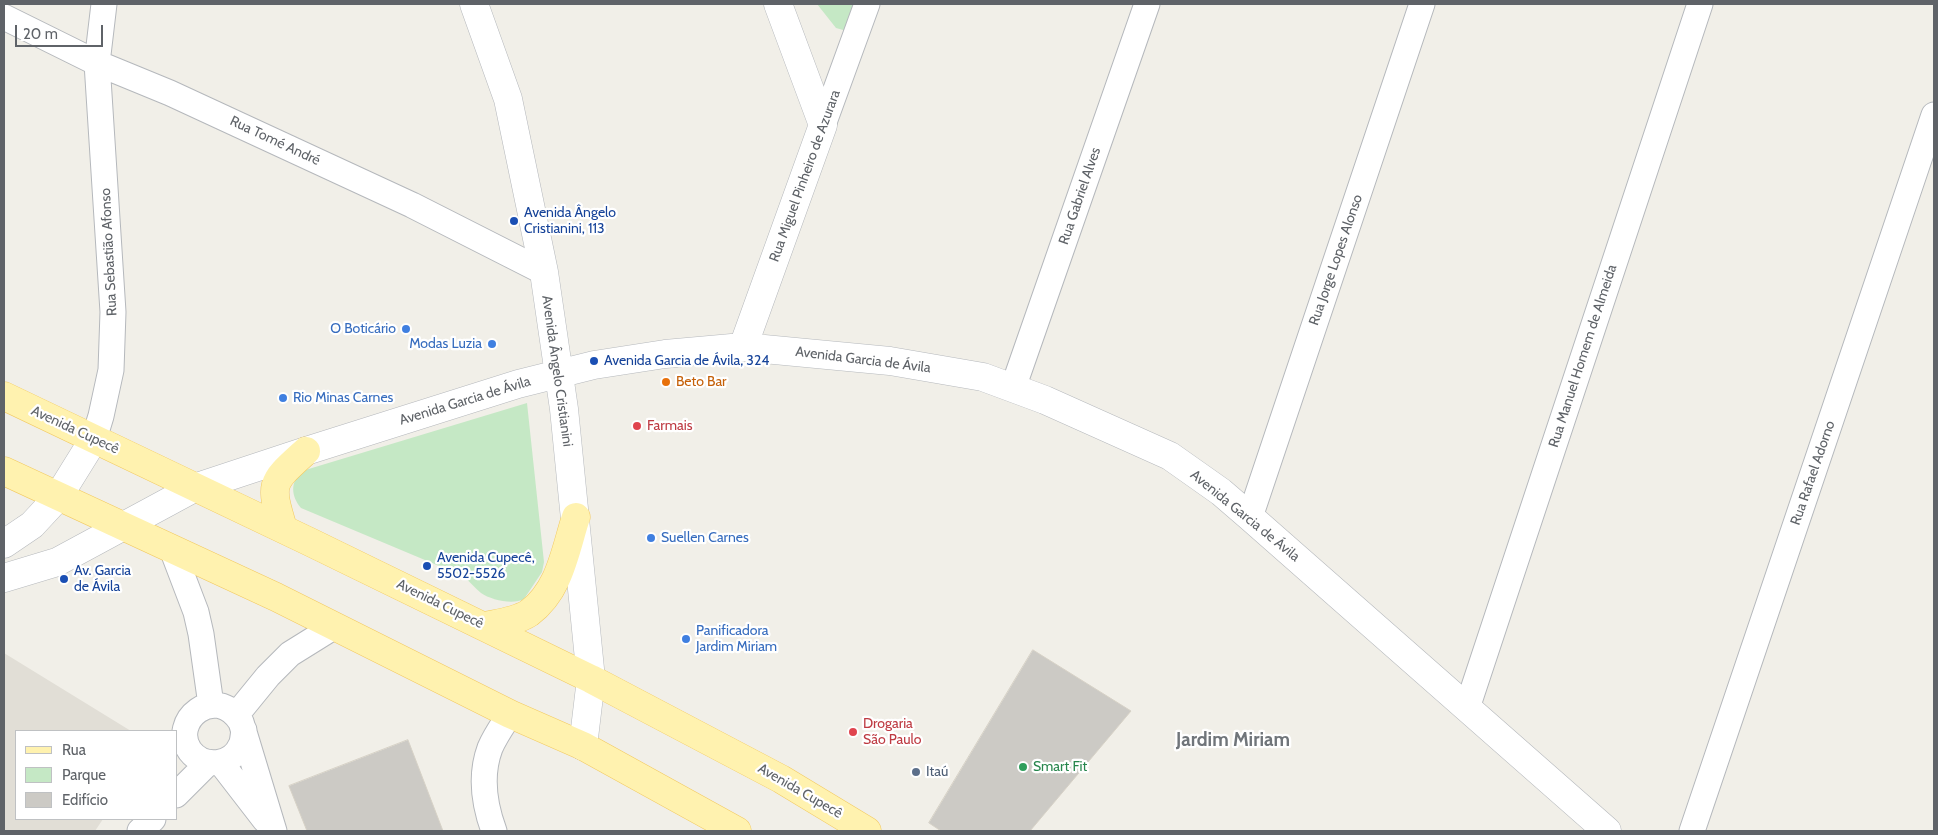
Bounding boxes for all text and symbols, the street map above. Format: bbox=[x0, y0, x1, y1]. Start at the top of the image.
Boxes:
scale bar bbox=[18, 15, 105, 47]
text: 20 m bbox=[23, 25, 58, 43]
street label: Rua Miguel Pinheiro de Azurara bbox=[766, 88, 844, 264]
street label: Rua Tomé André bbox=[227, 113, 323, 169]
street label: Rua Gabriel Alves bbox=[1055, 145, 1105, 247]
street label: Rua Sebastião Afonso bbox=[97, 188, 121, 316]
street label: Rua Jorge Lopes Alonso bbox=[1306, 192, 1366, 328]
place label: Avenida Ângelo Cristianini, 113 bbox=[524, 205, 616, 238]
marker: Avenida Ângelo Cristianini, 113 bbox=[508, 215, 520, 227]
street label: Rua Manuel Homem de Almeida bbox=[1545, 262, 1621, 450]
street label: Avenida Ângelo Cristianini bbox=[538, 294, 576, 448]
place label: O Boticário bbox=[330, 321, 396, 337]
marker: O Boticário bbox=[400, 323, 412, 335]
place label: Modas Luzia bbox=[409, 336, 482, 352]
marker: Modas Luzia bbox=[486, 338, 498, 350]
street label: Avenida Garcia de Ávila bbox=[794, 343, 932, 377]
place label: Avenida Garcia de Ávila, 324 bbox=[604, 353, 769, 369]
marker: Avenida Garcia de Ávila, 324 bbox=[588, 355, 600, 367]
street label: Avenida Garcia de Ávila bbox=[397, 373, 533, 429]
place label: Beto Bar bbox=[676, 374, 727, 390]
marker: Beto Bar bbox=[660, 376, 672, 388]
place label: Rio Minas Carnes bbox=[293, 390, 393, 406]
marker: Rio Minas Carnes bbox=[277, 392, 289, 404]
street label: Avenida Cupecê bbox=[29, 402, 121, 458]
place label: Farmais bbox=[647, 418, 692, 434]
street label: Rua Rafael Adorno bbox=[1787, 419, 1839, 527]
marker: Farmais bbox=[631, 420, 643, 432]
street label: Avenida Garcia de Ávila bbox=[1187, 467, 1303, 565]
place label: Suellen Carnes bbox=[661, 530, 749, 546]
marker: Suellen Carnes bbox=[645, 532, 657, 544]
place label: Avenida Cupecê, 5502-5526 bbox=[437, 550, 535, 582]
marker: Avenida Cupecê, 5502-5526 bbox=[421, 560, 433, 572]
place label: Av. Garcia de Ávila bbox=[74, 563, 131, 596]
marker: Av. Garcia de Ávila bbox=[58, 573, 70, 585]
street label: Avenida Cupecê bbox=[394, 576, 486, 632]
place label: Panificadora Jardim Miriam bbox=[696, 623, 777, 656]
marker: Panificadora Jardim Miriam bbox=[680, 633, 692, 645]
place label: Drogaria São Paulo bbox=[863, 716, 922, 749]
marker: Drogaria São Paulo bbox=[847, 726, 859, 738]
district label: Jardim Miriam bbox=[1176, 729, 1290, 751]
legend bbox=[15, 730, 178, 820]
text: Rua bbox=[62, 741, 86, 759]
place label: Smart Fit bbox=[1033, 759, 1087, 775]
street label: Avenida Cupecê bbox=[755, 760, 845, 822]
marker: Smart Fit bbox=[1017, 761, 1029, 773]
place label: Itaú bbox=[926, 764, 948, 780]
text: Parque bbox=[62, 766, 106, 784]
marker: Itaú bbox=[910, 766, 922, 778]
text: Edifício bbox=[62, 791, 108, 809]

